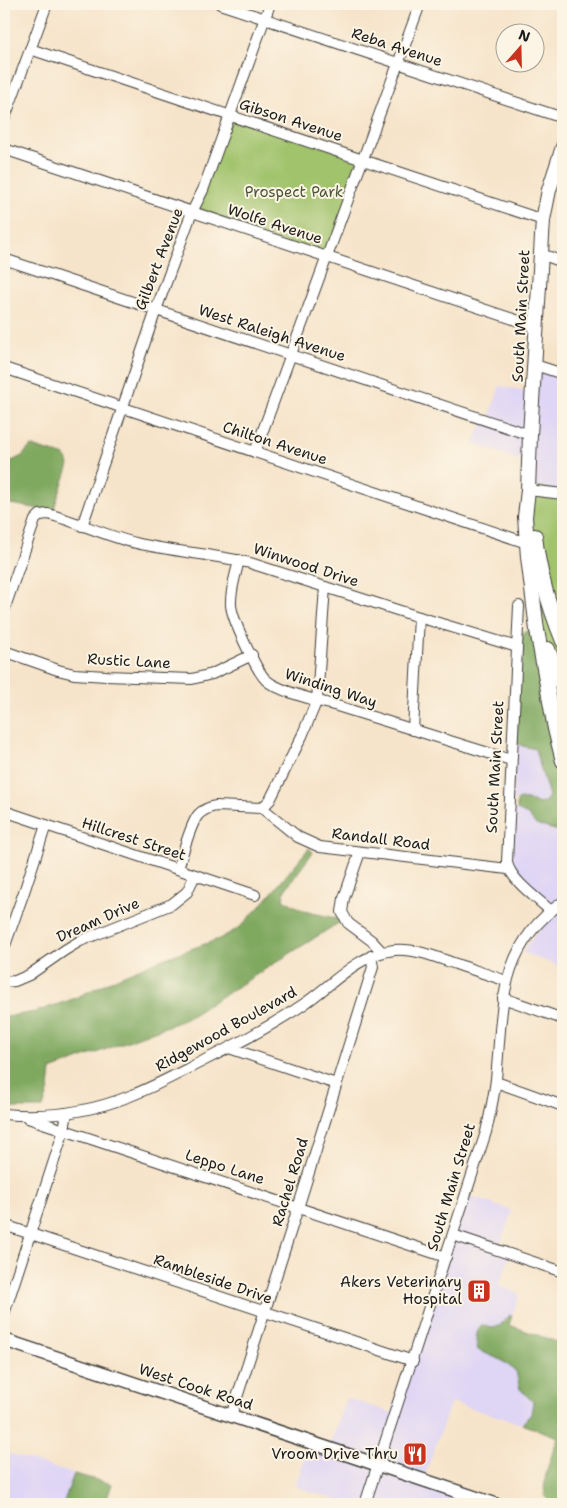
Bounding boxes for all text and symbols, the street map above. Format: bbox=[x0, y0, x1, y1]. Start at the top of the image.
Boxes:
north arrow bbox=[494, 22, 544, 72]
street label: Reba Avenue bbox=[349, 23, 445, 71]
text: N bbox=[516, 25, 533, 46]
street label: Gibson Avenue bbox=[237, 94, 345, 146]
park label: Prospect Park bbox=[245, 182, 343, 202]
street label: Wolfe Avenue bbox=[225, 199, 325, 249]
street label: Gilbert Avenue bbox=[130, 205, 188, 313]
street label: South Main Street bbox=[508, 249, 534, 383]
street label: West Raleigh Avenue bbox=[196, 300, 348, 366]
street label: Chilton Avenue bbox=[220, 417, 330, 469]
street label: Winwood Drive bbox=[251, 539, 361, 591]
street label: Rustic Lane bbox=[87, 649, 171, 673]
street label: Winding Way bbox=[282, 664, 380, 712]
street label: South Main Street bbox=[482, 700, 508, 834]
street label: Hillcrest Street bbox=[79, 813, 189, 865]
street label: Randall Road bbox=[331, 823, 432, 855]
street label: Dream Drive bbox=[53, 893, 143, 947]
street label: Ridgewood Boulevard bbox=[152, 982, 301, 1076]
street label: South Main Street bbox=[422, 1121, 480, 1253]
street label: Rachel Road bbox=[267, 1135, 313, 1229]
street label: Leppo Lane bbox=[183, 1145, 267, 1189]
street label: Rambleside Drive bbox=[151, 1249, 275, 1309]
place label: Akers Veterinary Hospital bbox=[340, 1272, 462, 1309]
building icon: Akers Veterinary Hospital bbox=[466, 1278, 492, 1304]
street label: West Cook Road bbox=[136, 1359, 256, 1415]
restaurant icon: Vroom Drive Thru bbox=[402, 1441, 428, 1467]
place label: Vroom Drive Thru bbox=[271, 1444, 398, 1464]

